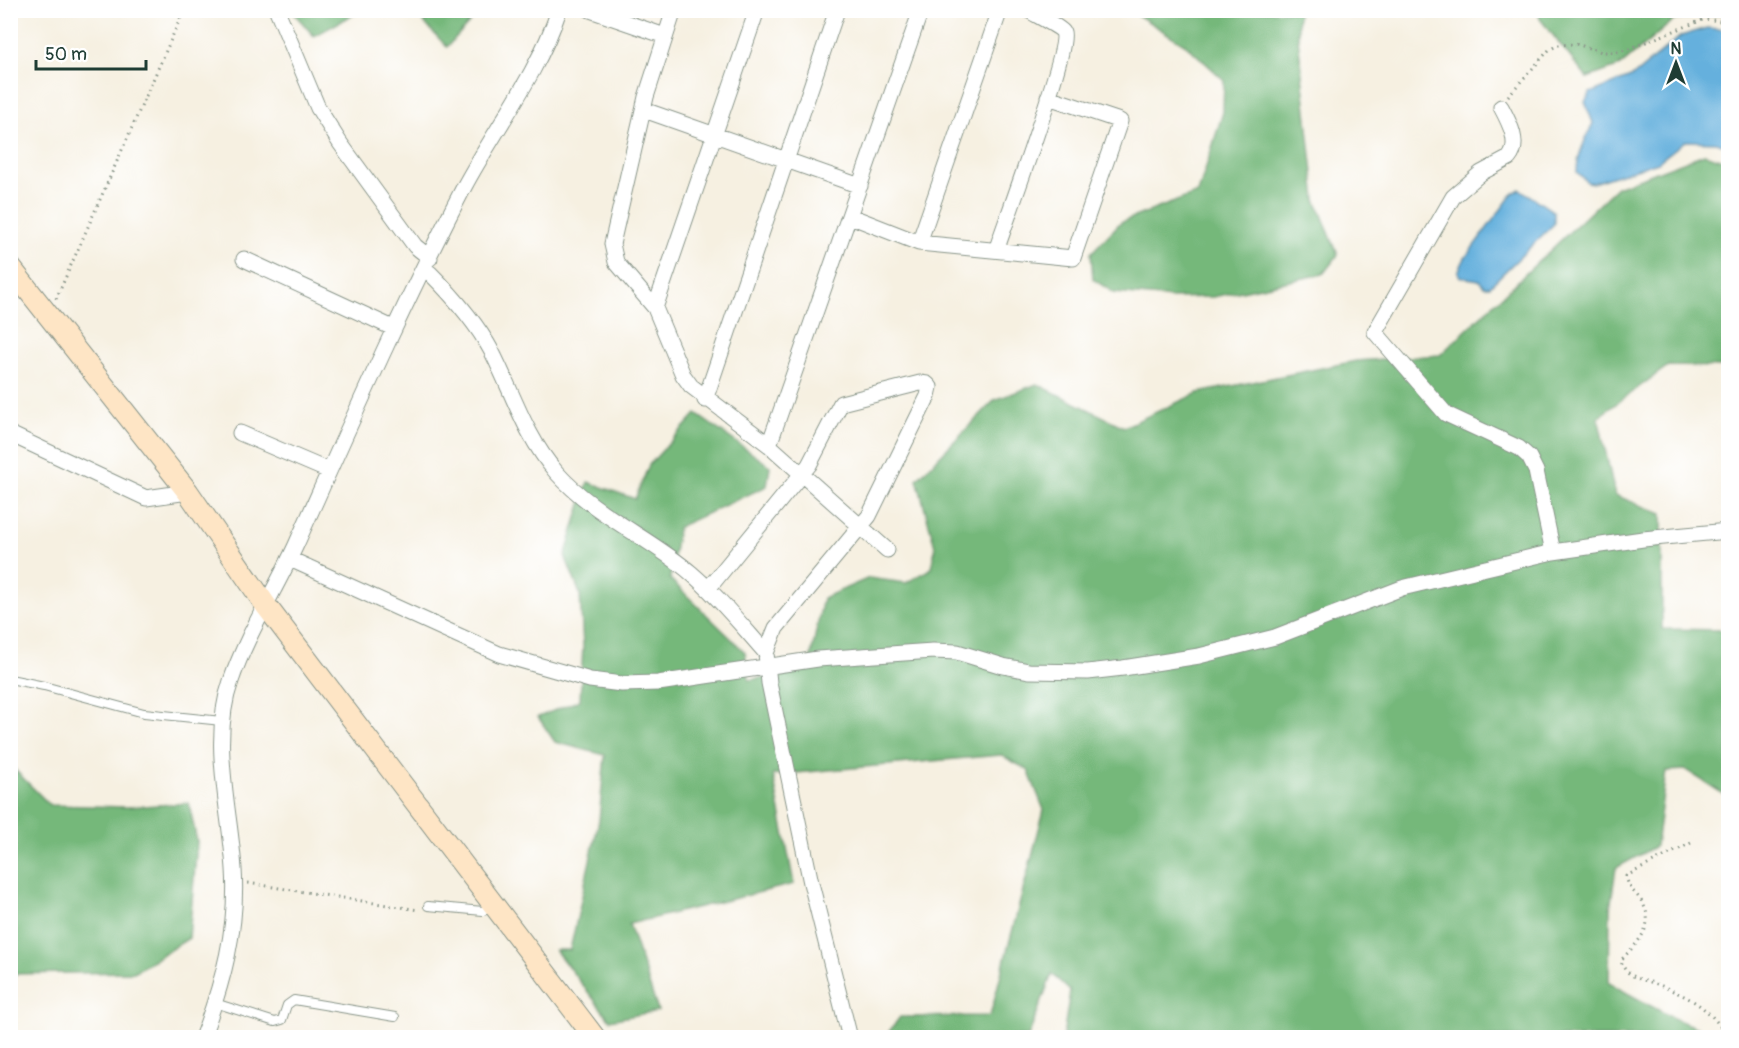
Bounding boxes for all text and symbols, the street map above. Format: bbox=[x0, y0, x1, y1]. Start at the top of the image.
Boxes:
scale bar bbox=[36, 33, 146, 71]
north arrow bbox=[1646, 33, 1706, 93]
text: N bbox=[1671, 39, 1682, 59]
text: 50 m bbox=[45, 43, 87, 66]

